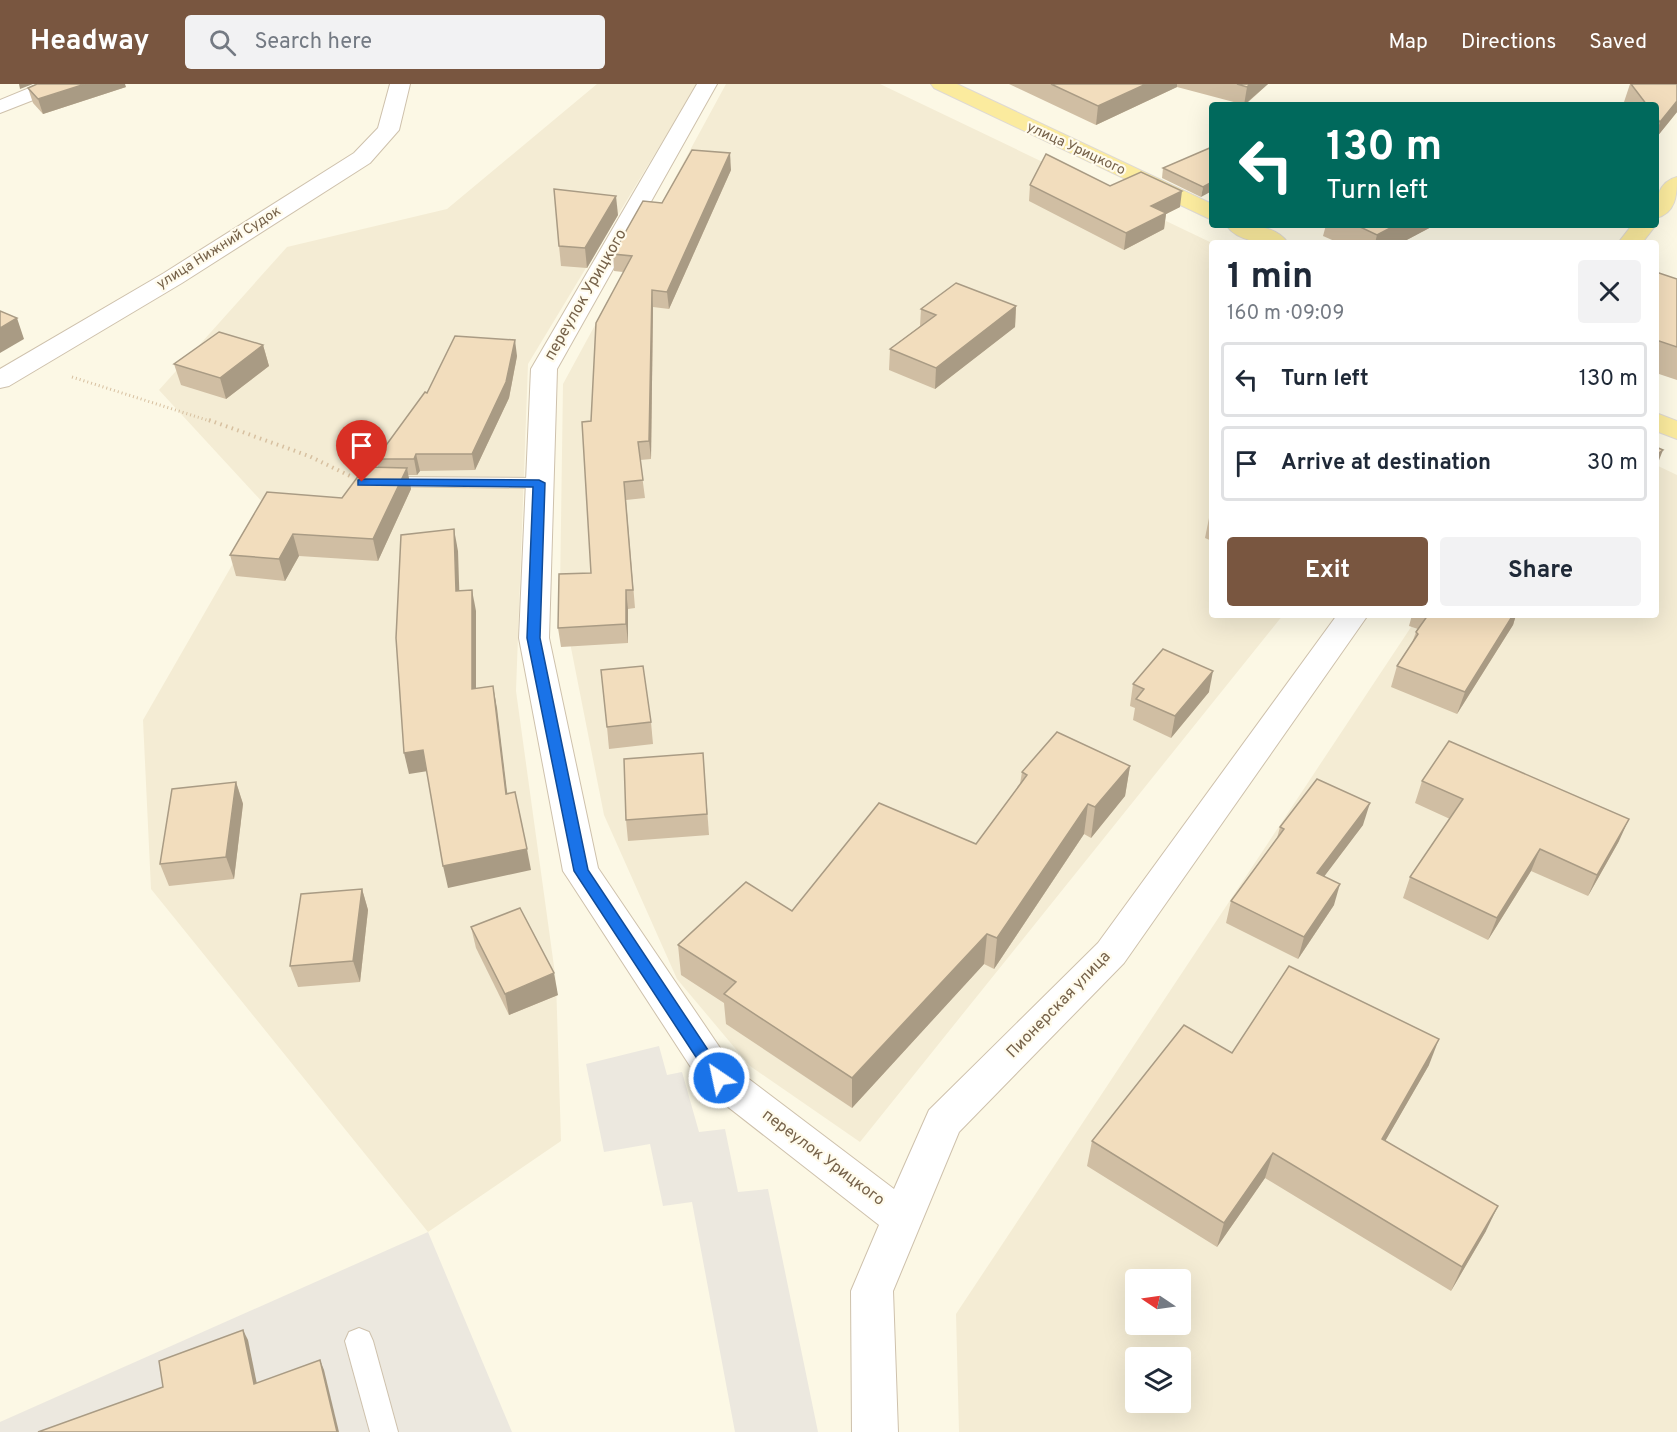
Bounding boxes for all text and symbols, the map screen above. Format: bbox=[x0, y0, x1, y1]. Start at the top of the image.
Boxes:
search box bbox=[185, 15, 605, 69]
text: Headway bbox=[30, 24, 149, 60]
icon: search bbox=[206, 26, 239, 59]
text: Search here bbox=[254, 29, 372, 56]
text: Map bbox=[1388, 29, 1428, 56]
text: Directions bbox=[1461, 29, 1556, 56]
text: Saved bbox=[1589, 29, 1647, 56]
street label: улица Урицкого bbox=[1024, 119, 1128, 179]
text: 130 m bbox=[1326, 122, 1442, 175]
icon: left bbox=[1227, 126, 1305, 204]
text: Turn left bbox=[1326, 174, 1428, 208]
street label: улица Нижний Судок bbox=[154, 203, 284, 293]
street label: переулок Урицкого bbox=[540, 226, 632, 364]
text: 1 min bbox=[1227, 255, 1313, 301]
button: close bbox=[1578, 260, 1641, 323]
text: 160 m · 09:09 bbox=[1227, 301, 1344, 327]
icon: left bbox=[1230, 363, 1263, 396]
text: Turn left bbox=[1281, 366, 1369, 393]
text: 130 m bbox=[1579, 366, 1638, 393]
pin bbox=[336, 420, 387, 482]
icon: arrive bbox=[345, 429, 378, 462]
icon: arrive bbox=[1230, 447, 1263, 480]
text: Arrive at destination bbox=[1281, 450, 1491, 477]
text: 30 m bbox=[1587, 450, 1638, 477]
button: Exit bbox=[1227, 537, 1428, 606]
button: Share bbox=[1440, 537, 1641, 606]
street label: Пионерская улица bbox=[1003, 947, 1115, 1063]
position arrow bbox=[687, 1046, 751, 1110]
street label: переулок Урицкого bbox=[758, 1105, 888, 1211]
north arrow bbox=[1125, 1269, 1191, 1335]
map controls bbox=[1125, 1269, 1191, 1413]
button: layers bbox=[1125, 1347, 1191, 1413]

